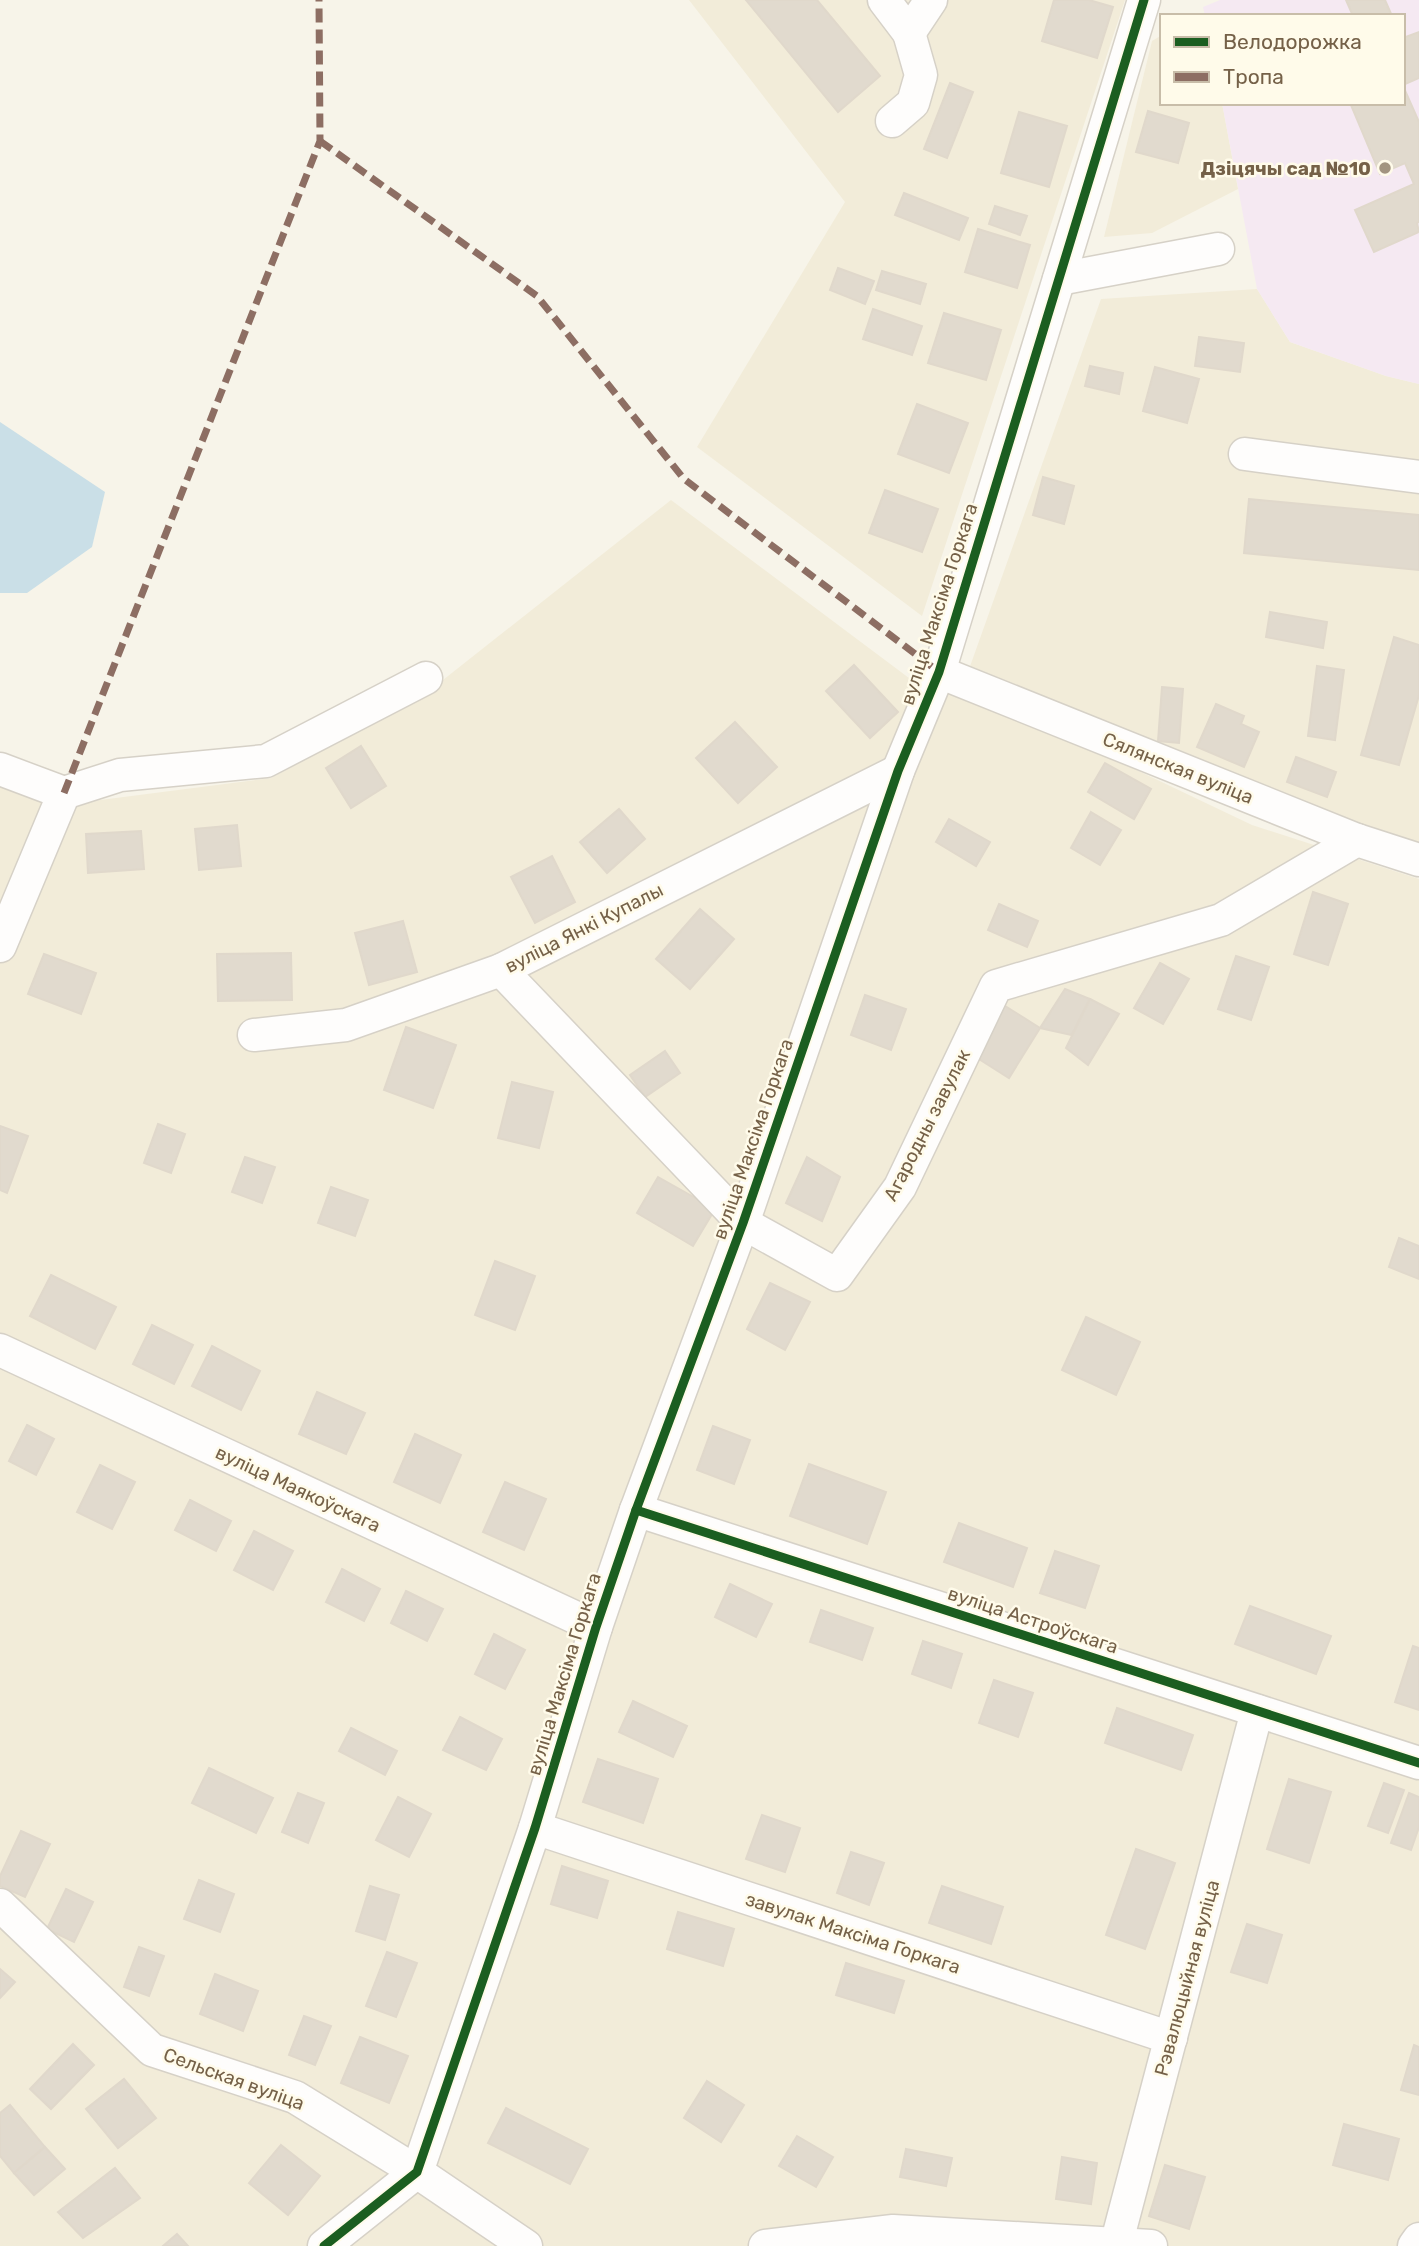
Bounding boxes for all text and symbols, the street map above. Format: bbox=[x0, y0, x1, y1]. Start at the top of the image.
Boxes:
legend bbox=[1160, 14, 1405, 105]
text: Велодорожка bbox=[1223, 29, 1362, 54]
text: Тропа bbox=[1223, 64, 1284, 89]
place label: Дзіцячы сад №10 bbox=[1200, 157, 1371, 180]
marker: Дзіцячы сад №10 bbox=[1377, 160, 1393, 176]
street label: вуліца Максіма Горкага bbox=[896, 500, 982, 708]
street label: Сялянская вуліца bbox=[1099, 727, 1257, 809]
street label: вуліца Янкі Купалы bbox=[501, 878, 667, 978]
street label: вуліца Максіма Горкага bbox=[708, 1036, 798, 1242]
street label: Агародны завулак bbox=[879, 1045, 975, 1205]
street label: вуліца Маякоўскага bbox=[212, 1441, 384, 1537]
street label: вуліца Максіма Горкага bbox=[522, 1570, 606, 1778]
street label: вуліца Астроўскага bbox=[945, 1582, 1121, 1658]
street label: Рэвалюцыйная вуліца bbox=[1150, 1877, 1224, 2079]
street label: завулак Максіма Горкага bbox=[743, 1887, 963, 1979]
street label: Сельская вуліца bbox=[160, 2043, 308, 2115]

